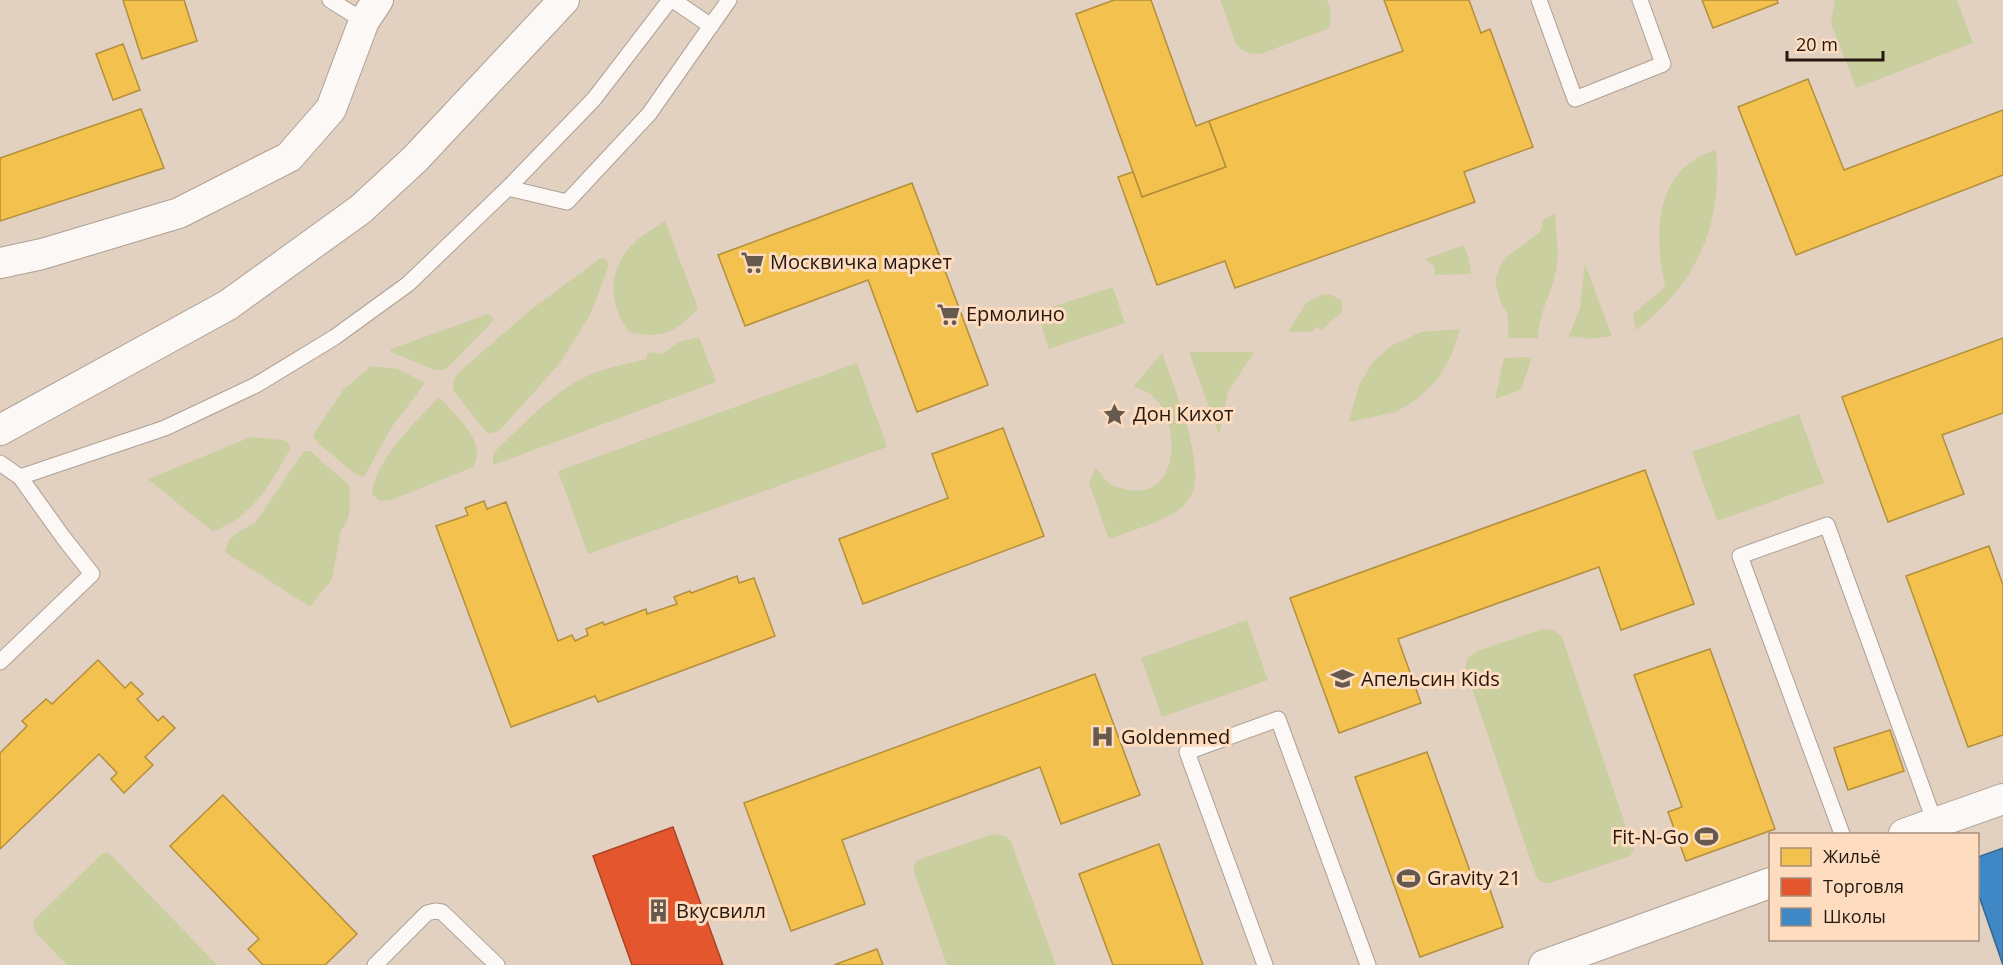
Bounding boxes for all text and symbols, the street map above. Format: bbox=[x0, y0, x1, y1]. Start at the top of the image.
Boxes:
scale bar bbox=[1787, 24, 1883, 62]
text: 20 m bbox=[1796, 32, 1838, 56]
place label: Москвичка маркет bbox=[770, 248, 952, 275]
supermarket icon: Москвичка маркет bbox=[739, 249, 765, 275]
place label: Ермолино bbox=[966, 300, 1065, 327]
supermarket icon: Ермолино bbox=[935, 301, 961, 327]
place label: Дон Кихот bbox=[1133, 400, 1233, 427]
place icon: Дон Кихот bbox=[1102, 401, 1128, 427]
place label: Апельсин Kids bbox=[1361, 665, 1500, 692]
school or university icon: Апельсин Kids bbox=[1330, 666, 1356, 692]
place label: Goldenmed bbox=[1121, 723, 1230, 750]
hospital icon: Goldenmed bbox=[1090, 724, 1116, 750]
place label: Fit-N-Go bbox=[1612, 823, 1689, 850]
sports icon: Fit-N-Go bbox=[1694, 824, 1720, 850]
legend bbox=[1769, 833, 1979, 941]
text: Жильё bbox=[1823, 844, 1881, 868]
place label: Gravity 21 bbox=[1427, 864, 1521, 891]
sports icon: Gravity 21 bbox=[1396, 865, 1422, 891]
text: Торговля bbox=[1823, 874, 1904, 898]
place label: Вкусвилл bbox=[676, 897, 766, 924]
building icon: Вкусвилл bbox=[645, 898, 671, 924]
text: Школы bbox=[1823, 904, 1886, 928]

